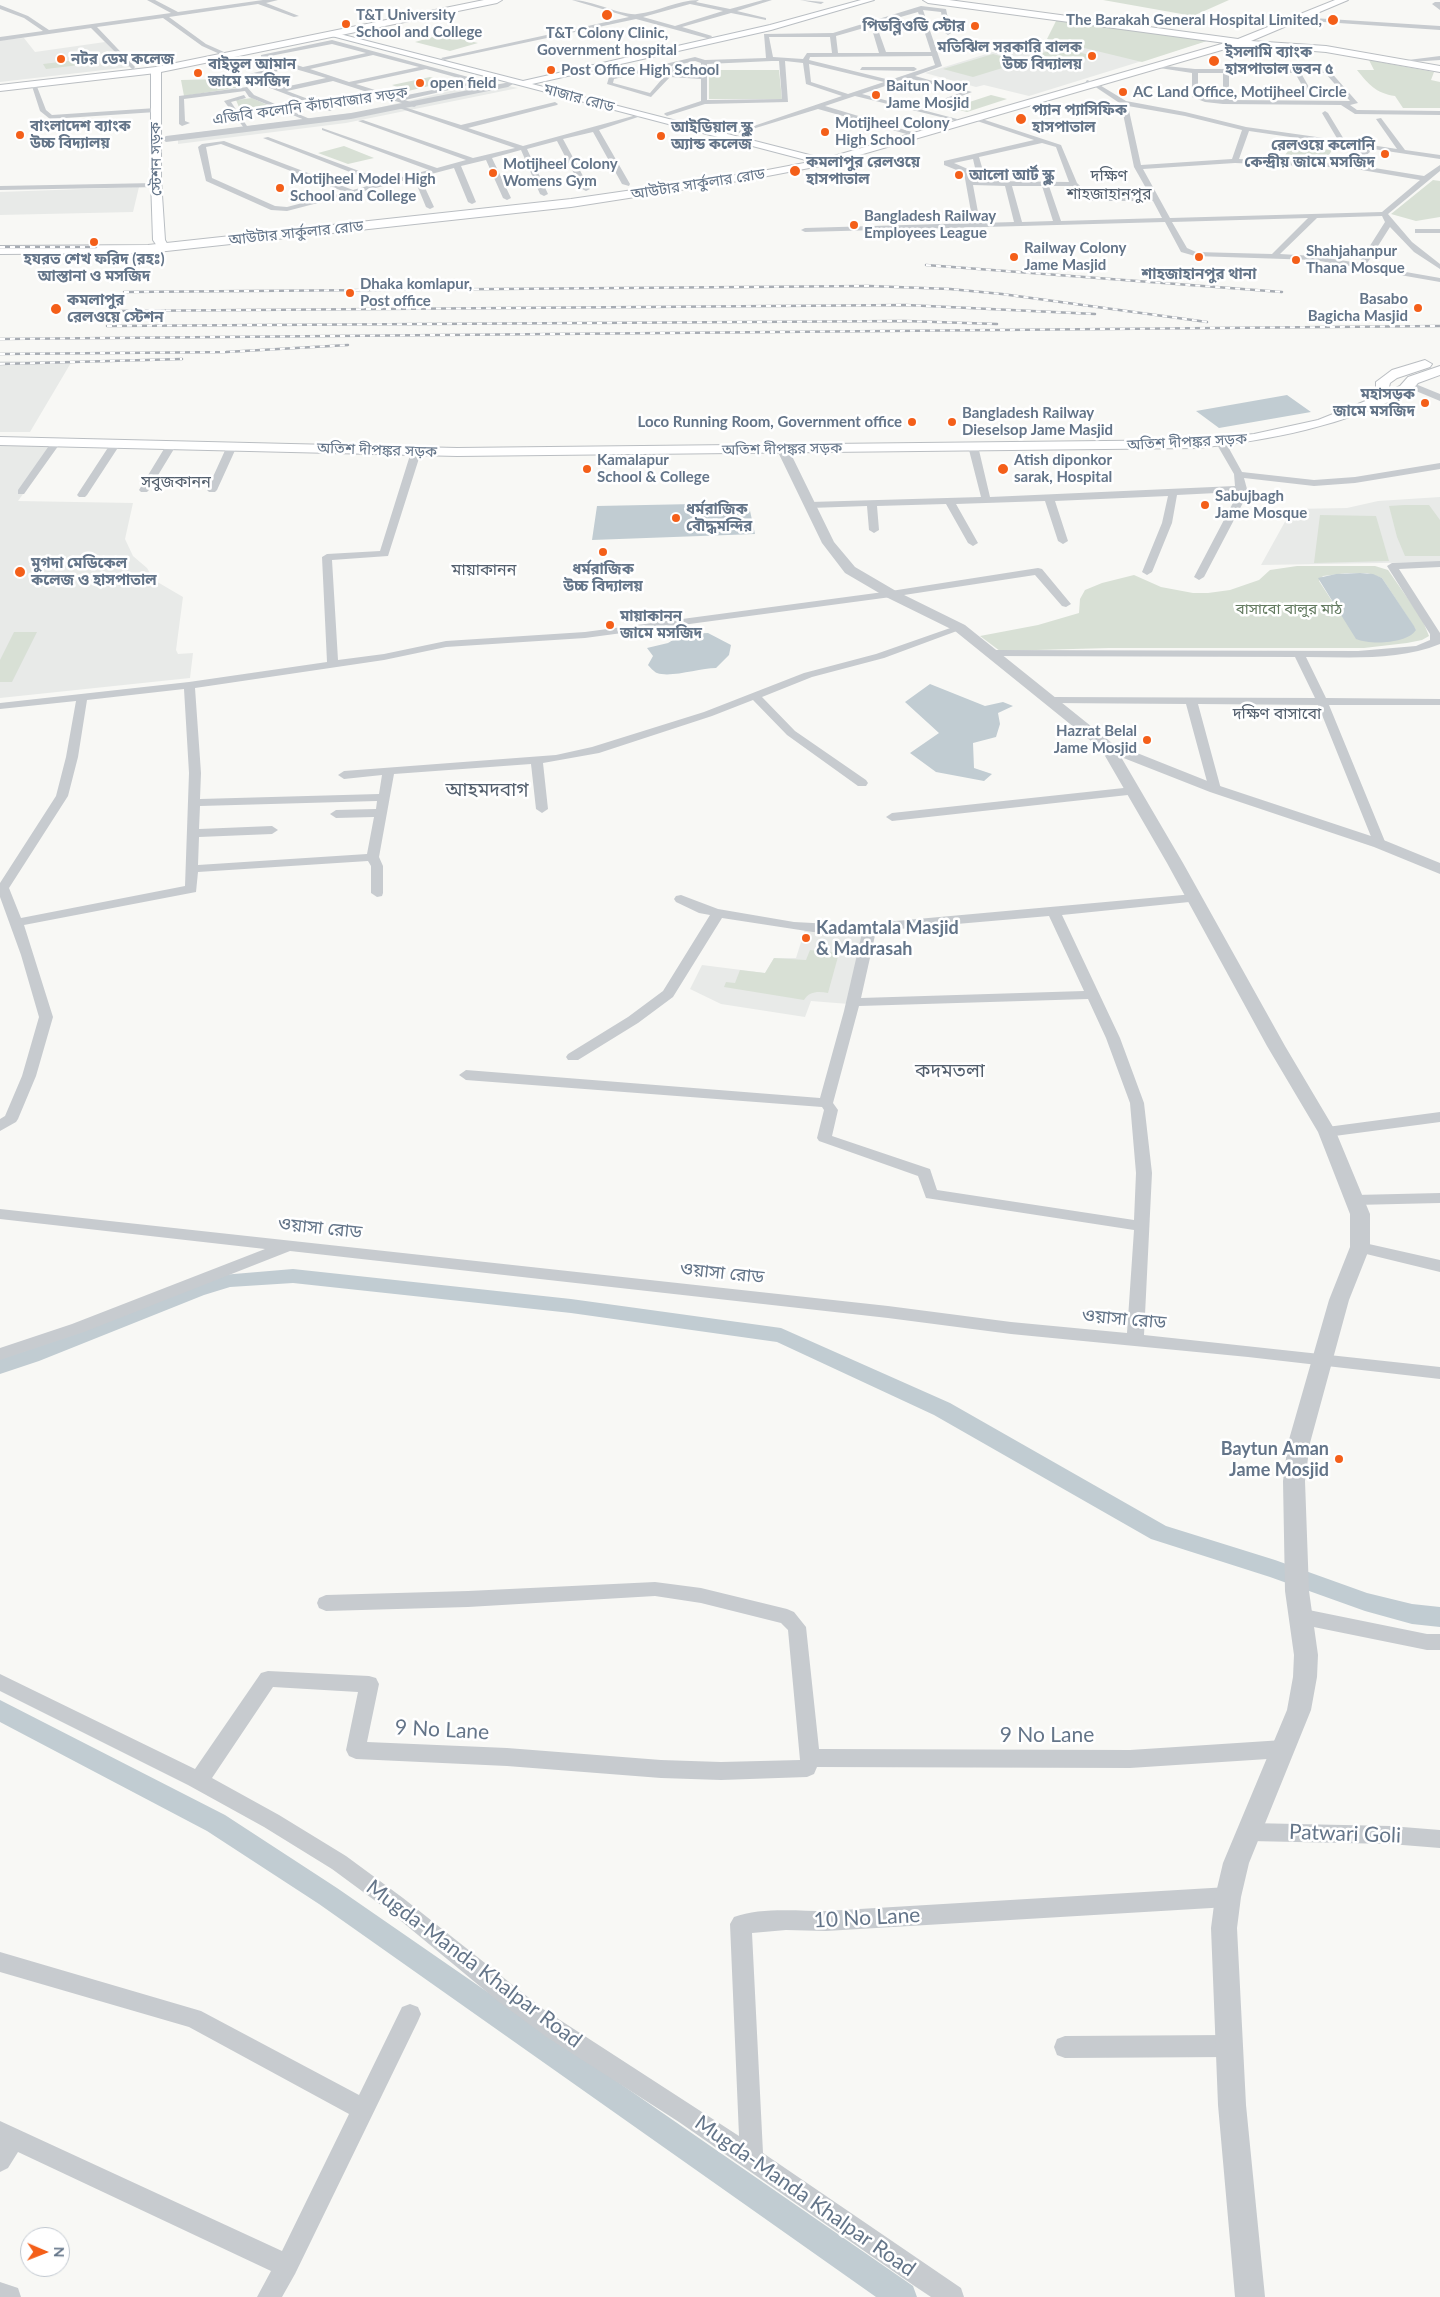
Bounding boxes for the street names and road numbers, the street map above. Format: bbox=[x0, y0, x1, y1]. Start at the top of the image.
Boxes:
street label: মাজার রোড bbox=[542, 80, 616, 116]
street label: এজিবি কলোনি কাঁচাবাজার সড়ক bbox=[211, 83, 409, 129]
street label: স্টেশন সড়ক bbox=[146, 122, 166, 196]
street label: আউটার সার্কুলার রোড bbox=[630, 165, 766, 203]
street label: আউটার সার্কুলার রোড bbox=[228, 217, 364, 249]
street label: অতিশ দীপঙ্কর সড়ক bbox=[1126, 430, 1248, 454]
street label: অতিশ দীপঙ্কর সড়ক bbox=[317, 439, 437, 461]
street label: অতিশ দীপঙ্কর সড়ক bbox=[722, 439, 842, 459]
street label: ওয়াসা রোড bbox=[277, 1213, 363, 1243]
street label: ওয়াসা রোড bbox=[679, 1258, 765, 1288]
street label: ওয়াসা রোড bbox=[1081, 1305, 1167, 1333]
street label: 9 No Lane bbox=[394, 1715, 490, 1745]
street label: 9 No Lane bbox=[1000, 1722, 1094, 1748]
street label: Patwari Goli bbox=[1289, 1819, 1401, 1849]
street label: Mugda-Manda Khalpar Road bbox=[361, 1875, 587, 2053]
street label: 10 No Lane bbox=[813, 1903, 921, 1933]
street label: Mugda-Manda Khalpar Road bbox=[690, 2110, 920, 2282]

